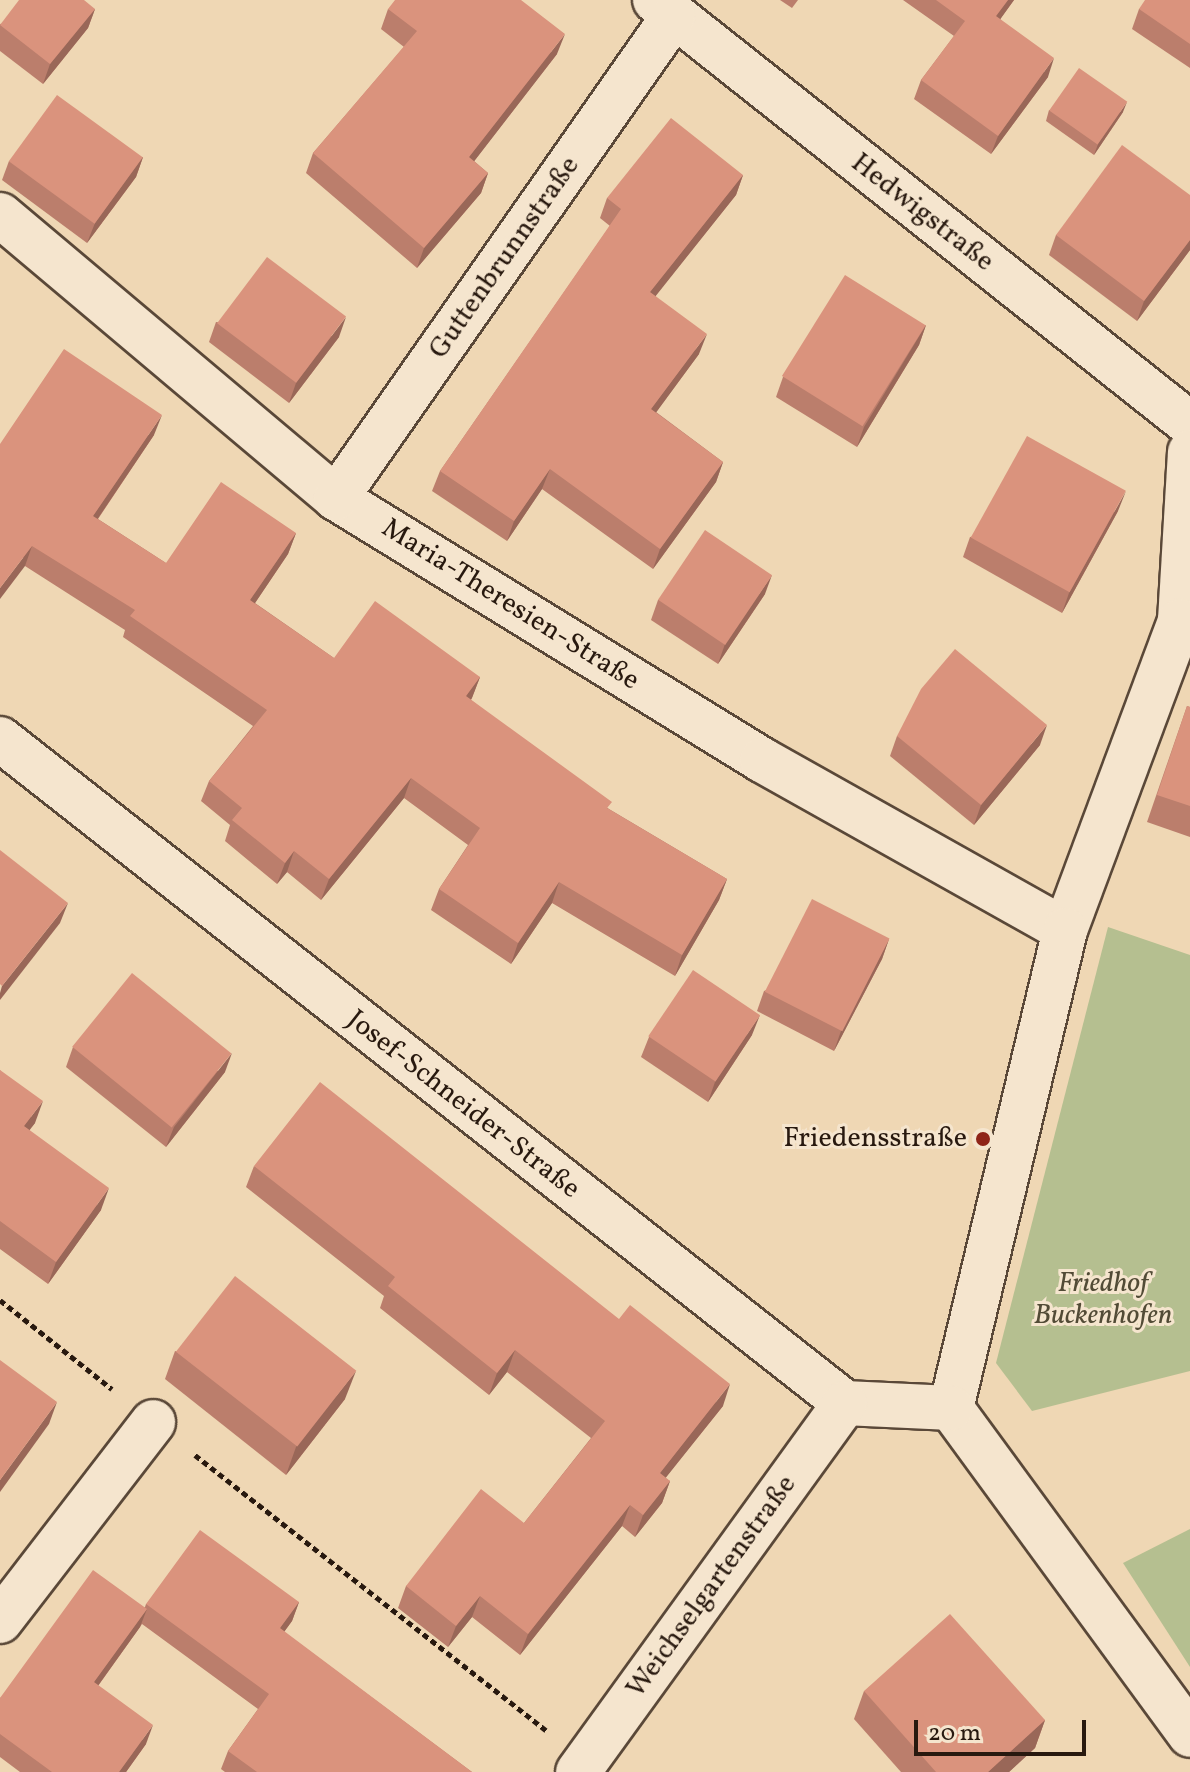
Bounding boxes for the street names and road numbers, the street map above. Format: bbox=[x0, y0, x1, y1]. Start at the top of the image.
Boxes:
street label: Hedwigstraße bbox=[844, 147, 1000, 279]
street label: Guttenbrunnstraße bbox=[423, 150, 587, 366]
street label: Maria-Theresien-Straße bbox=[375, 512, 645, 698]
street label: Josef-Schneider-Straße bbox=[340, 1004, 586, 1206]
street label: Weichselgartenstraße bbox=[620, 1469, 804, 1705]

